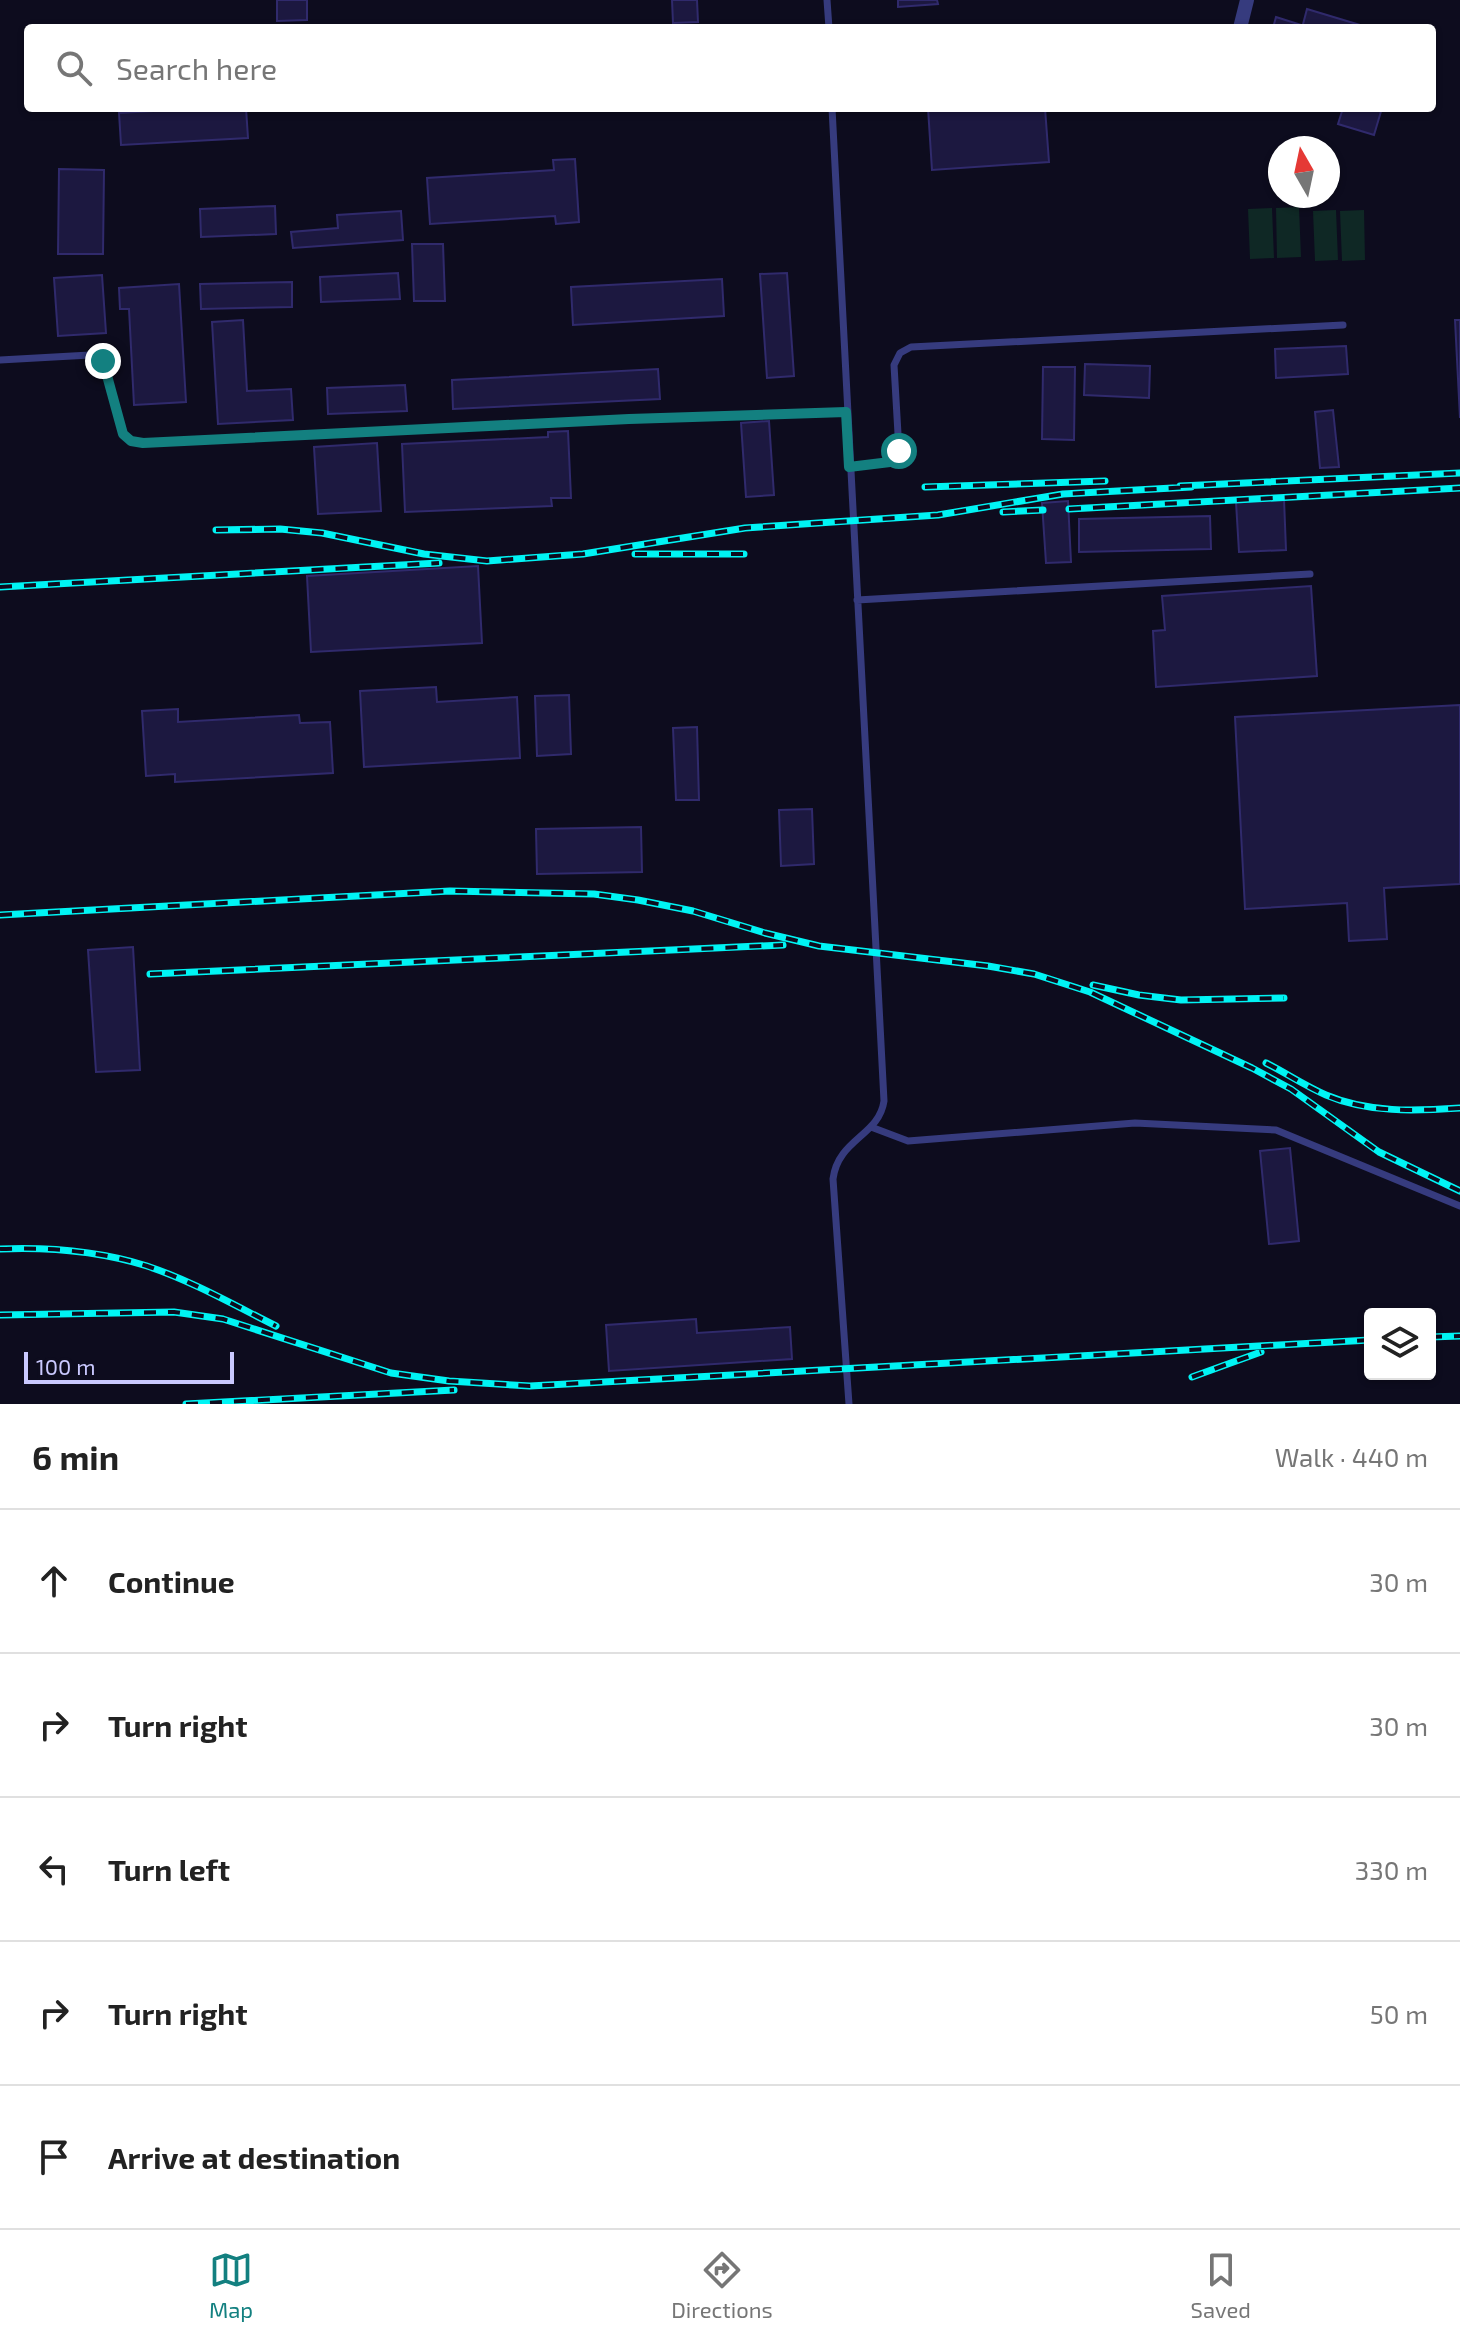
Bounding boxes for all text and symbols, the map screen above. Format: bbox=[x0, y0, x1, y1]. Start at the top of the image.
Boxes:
search box bbox=[24, 24, 1436, 112]
icon: search bbox=[52, 46, 96, 90]
text: Search here bbox=[116, 50, 277, 86]
north arrow bbox=[1268, 136, 1340, 208]
route end bbox=[85, 343, 121, 379]
route start bbox=[881, 433, 917, 469]
map controls bbox=[1364, 1308, 1436, 1380]
button: layers bbox=[1364, 1308, 1436, 1380]
scale bar bbox=[24, 1348, 234, 1384]
text: 100 m bbox=[36, 1353, 95, 1379]
text: 6 min bbox=[32, 1436, 119, 1477]
text: Walk · 440 m bbox=[1275, 1441, 1428, 1472]
icon: ahead bbox=[32, 1559, 76, 1603]
text: Continue bbox=[108, 1563, 235, 1599]
text: 30 m bbox=[1369, 1566, 1428, 1597]
icon: right bbox=[32, 1703, 76, 1747]
text: Turn right bbox=[108, 1707, 248, 1743]
text: 30 m bbox=[1369, 1710, 1428, 1741]
icon: left bbox=[32, 1847, 76, 1891]
text: Turn left bbox=[108, 1851, 230, 1887]
text: 330 m bbox=[1355, 1854, 1428, 1885]
icon: right bbox=[32, 1991, 76, 2035]
text: Turn right bbox=[108, 1995, 248, 2031]
text: 50 m bbox=[1370, 1998, 1428, 2029]
icon: arrive bbox=[32, 2135, 76, 2179]
text: Arrive at destination bbox=[108, 2139, 400, 2175]
tab: Map bbox=[209, 2248, 253, 2322]
tab: Directions bbox=[671, 2248, 773, 2322]
tab: Saved bbox=[1191, 2248, 1251, 2322]

